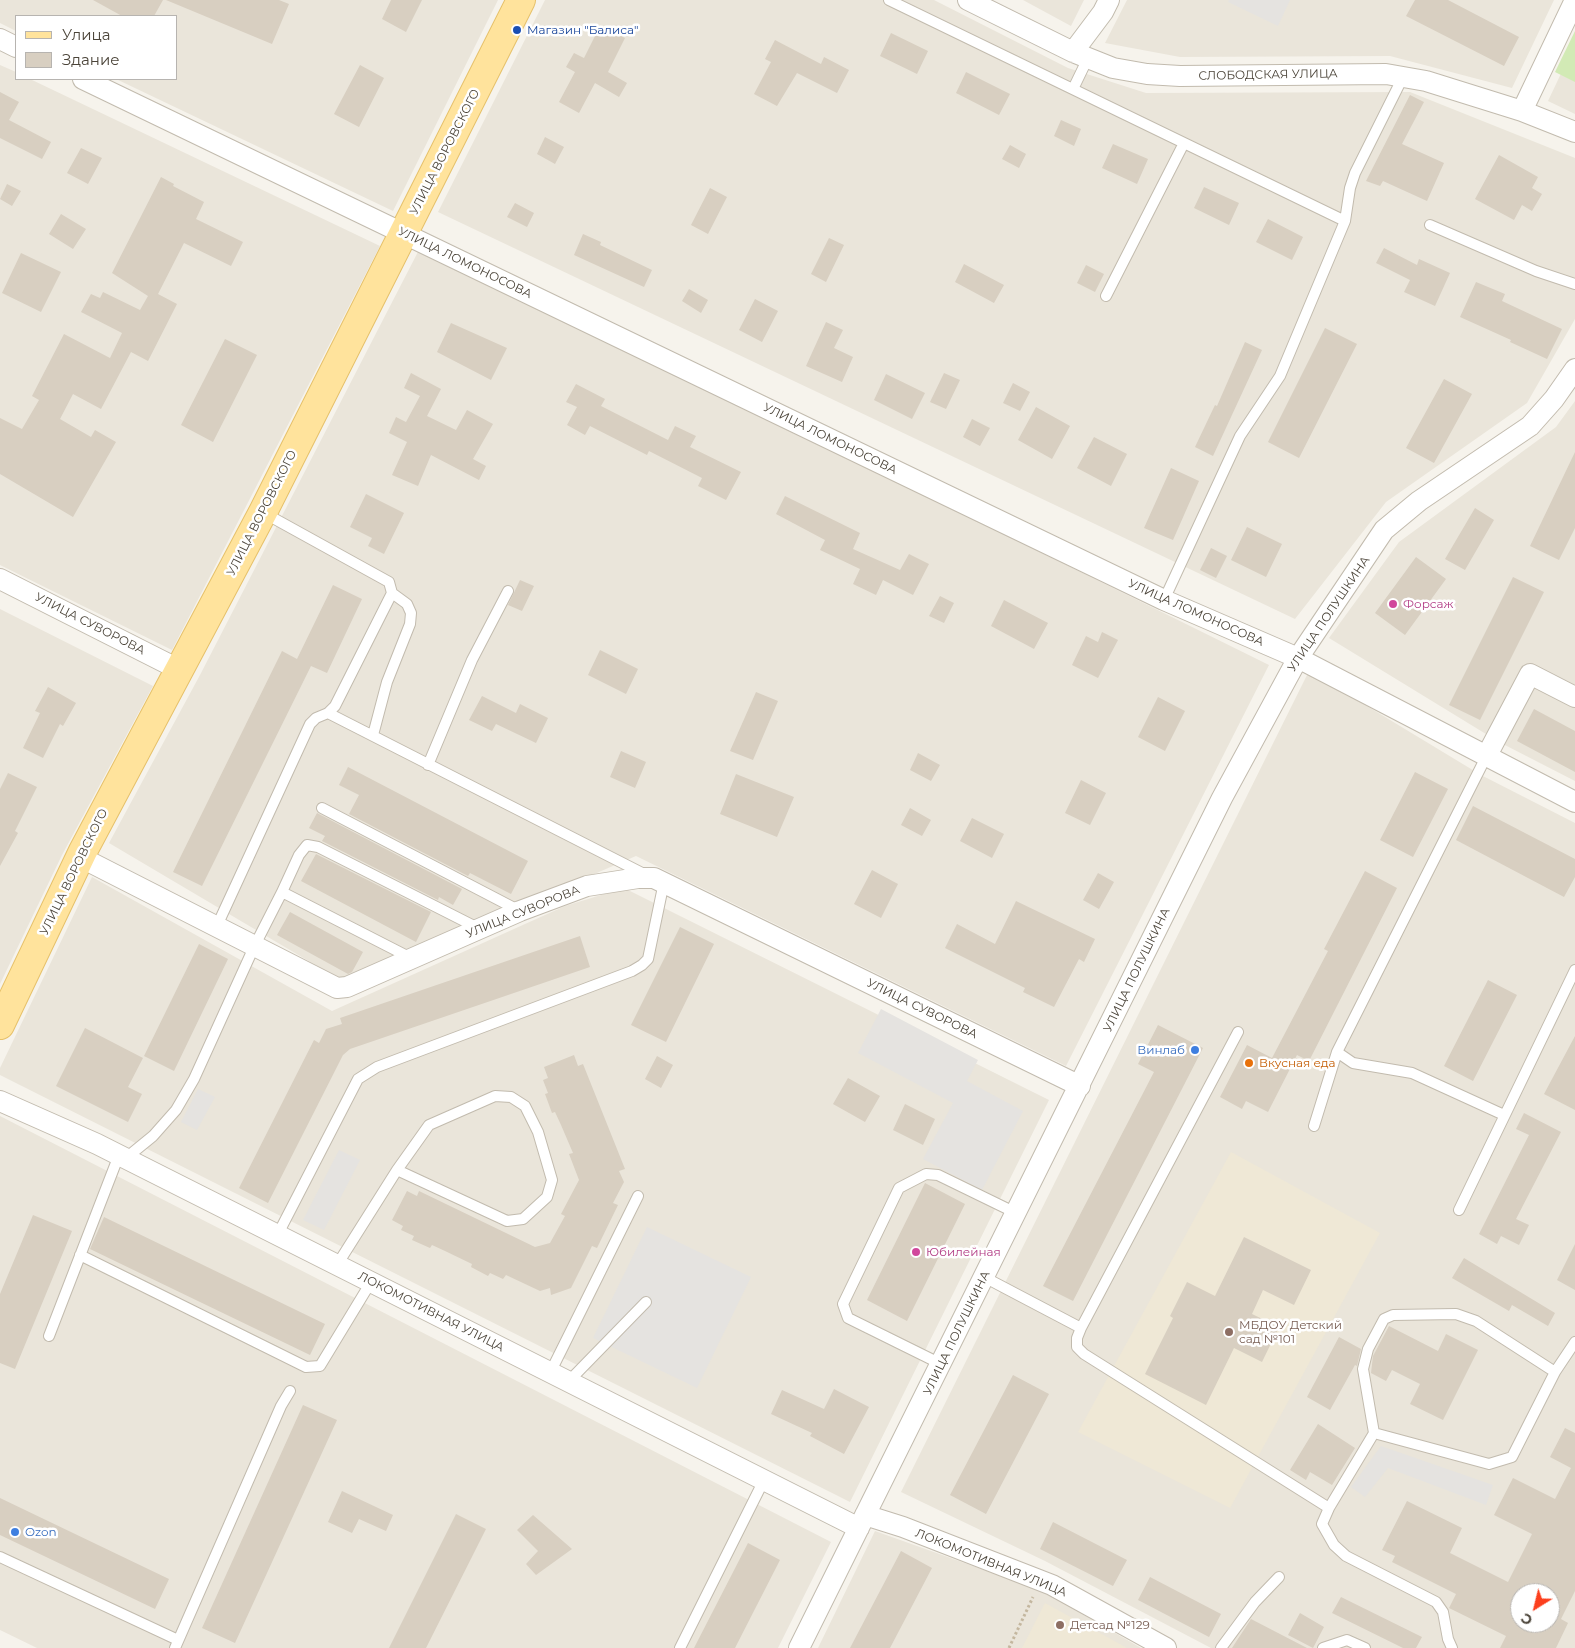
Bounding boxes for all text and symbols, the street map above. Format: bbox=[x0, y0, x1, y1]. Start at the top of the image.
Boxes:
legend bbox=[15, 15, 178, 80]
place label: Магазин "Балиса" bbox=[527, 23, 638, 37]
marker: Магазин "Балиса" bbox=[511, 24, 523, 36]
text: Улица bbox=[62, 25, 110, 44]
text: Здание bbox=[62, 50, 120, 69]
street label: СЛОБОДСКАЯ УЛИЦА bbox=[1198, 67, 1338, 83]
street label: УЛИЦА ВОРОВСКОГО bbox=[407, 87, 483, 217]
street label: УЛИЦА ЛОМОНОСОВА bbox=[396, 224, 534, 302]
street label: УЛИЦА ЛОМОНОСОВА bbox=[761, 400, 899, 478]
street label: УЛИЦА ВОРОВСКОГО bbox=[224, 448, 300, 578]
street label: УЛИЦА ПОЛУШКИНА bbox=[1285, 554, 1373, 674]
street label: УЛИЦА ЛОМОНОСОВА bbox=[1126, 577, 1266, 649]
street label: УЛИЦА СУВОРОВА bbox=[33, 590, 147, 658]
place label: Форсаж bbox=[1403, 597, 1454, 611]
marker: Форсаж bbox=[1387, 598, 1399, 610]
street label: УЛИЦА ВОРОВСКОГО bbox=[37, 806, 111, 938]
street label: УЛИЦА СУВОРОВА bbox=[464, 883, 582, 941]
street label: УЛИЦА ПОЛУШКИНА bbox=[1101, 906, 1173, 1034]
street label: УЛИЦА СУВОРОВА bbox=[864, 976, 980, 1042]
place label: Винлаб bbox=[1137, 1043, 1185, 1057]
marker: Винлаб bbox=[1189, 1044, 1201, 1056]
place label: Вкусная еда bbox=[1259, 1056, 1336, 1070]
marker: Вкусная еда bbox=[1243, 1057, 1255, 1069]
place label: Юбилейная bbox=[926, 1245, 1001, 1259]
marker: Юбилейная bbox=[910, 1246, 922, 1258]
street label: ЛОКОМОТИВНАЯ УЛИЦА bbox=[356, 1269, 506, 1355]
street label: УЛИЦА ПОЛУШКИНА bbox=[921, 1269, 993, 1397]
place label: МБДОУ Детский сад №101 bbox=[1239, 1318, 1342, 1346]
marker: МБДОУ Детский сад №101 bbox=[1223, 1326, 1235, 1338]
place label: Ozon bbox=[25, 1525, 57, 1539]
marker: Ozon bbox=[9, 1526, 21, 1538]
street label: ЛОКОМОТИВНАЯ УЛИЦА bbox=[913, 1526, 1069, 1600]
north arrow bbox=[1510, 1583, 1560, 1633]
text: С bbox=[1517, 1609, 1536, 1630]
place label: Детсад №129 bbox=[1070, 1618, 1150, 1632]
marker: Детсад №129 bbox=[1054, 1619, 1066, 1631]

